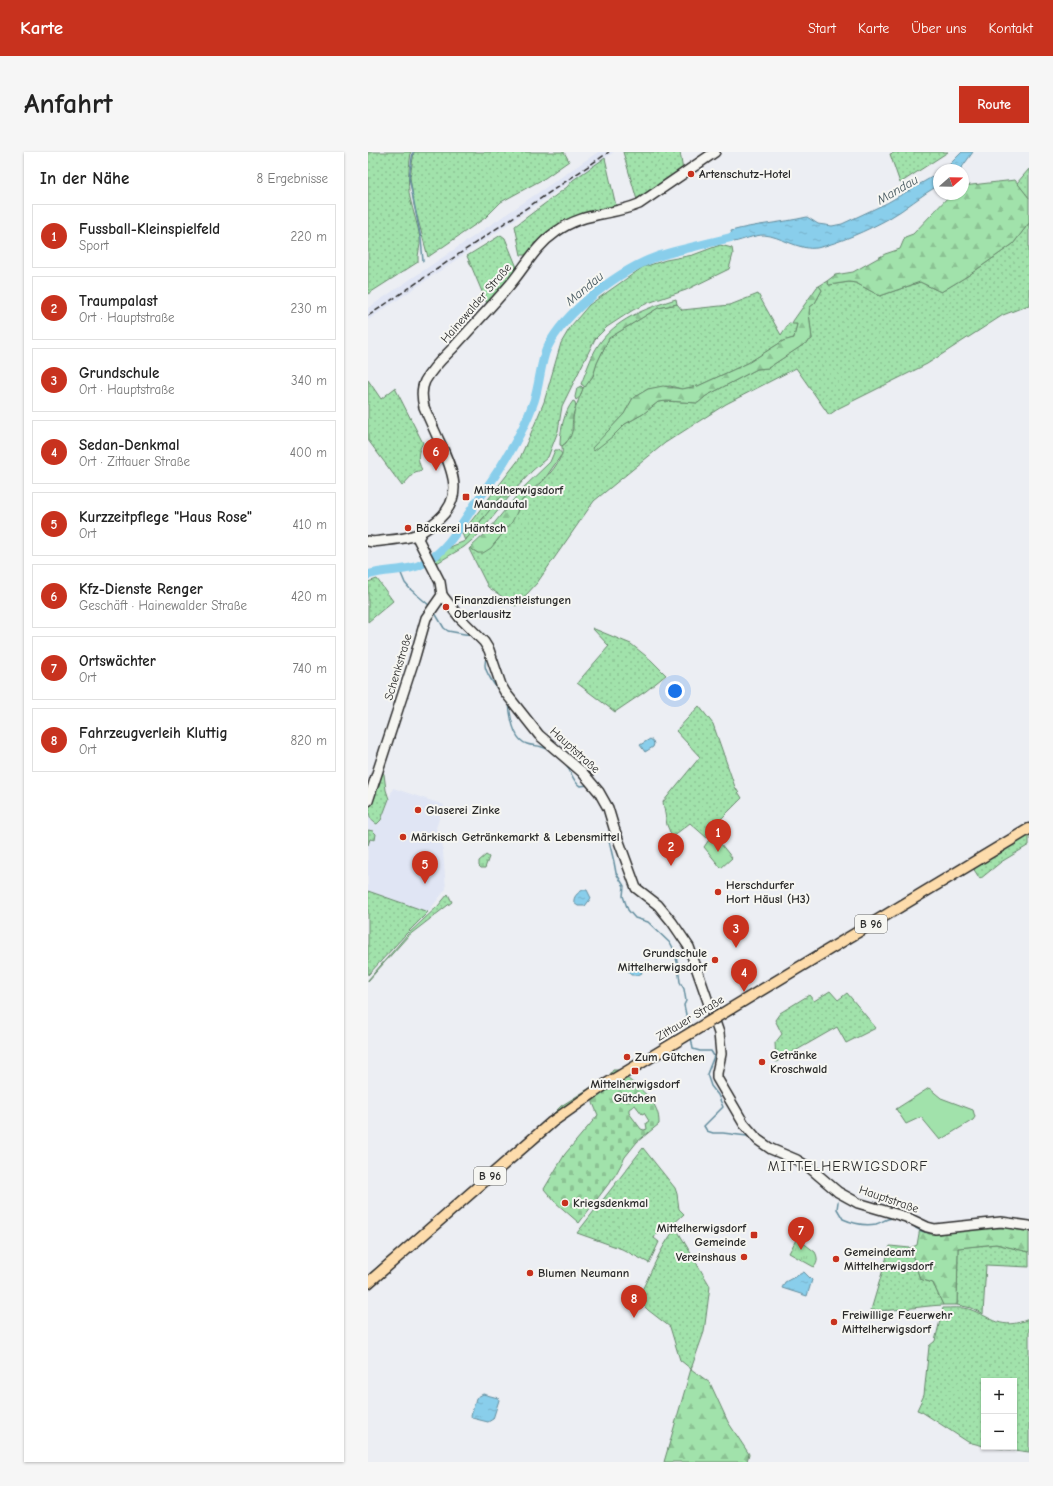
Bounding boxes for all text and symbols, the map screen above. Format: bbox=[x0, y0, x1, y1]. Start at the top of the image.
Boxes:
text: Karte bbox=[20, 17, 63, 39]
text: Start bbox=[808, 20, 836, 37]
text: Karte bbox=[858, 20, 889, 37]
text: Über uns bbox=[911, 20, 966, 37]
text: Kontakt bbox=[988, 20, 1033, 37]
button: Route bbox=[959, 86, 1029, 123]
text: Anfahrt bbox=[24, 88, 113, 120]
north arrow bbox=[933, 164, 969, 200]
place label: Artenschutz-Hotel bbox=[699, 167, 791, 181]
text: In der Nähe bbox=[40, 169, 129, 188]
marker: Artenschutz-Hotel bbox=[686, 169, 696, 179]
text: 8 Ergebnisse bbox=[257, 171, 328, 186]
water label: Mandau bbox=[873, 172, 921, 208]
text: Fussball-Kleinspielfeld bbox=[79, 220, 220, 238]
text: 1 bbox=[51, 229, 57, 244]
text: 220 m bbox=[290, 229, 327, 244]
text: Sport bbox=[79, 238, 109, 253]
street label: Hainewalder Straße bbox=[438, 261, 514, 345]
water label: Mandau bbox=[561, 268, 607, 309]
text: Traumpalast bbox=[79, 292, 158, 310]
text: 2 bbox=[51, 301, 57, 316]
text: 230 m bbox=[291, 301, 327, 316]
text: Ort · Hauptstraße bbox=[79, 310, 175, 325]
text: Grundschule bbox=[79, 364, 159, 382]
text: 3 bbox=[51, 373, 57, 388]
text: 340 m bbox=[291, 373, 327, 388]
text: Ort · Hauptstraße bbox=[79, 382, 175, 397]
text: Sedan-Denkmal bbox=[79, 436, 180, 454]
pin: 6 bbox=[423, 438, 449, 471]
text: 4 bbox=[51, 445, 57, 460]
text: 400 m bbox=[290, 445, 327, 460]
text: Ort · Zittauer Straße bbox=[79, 454, 190, 469]
place label: Mittelherwigsdorf Mandautal bbox=[474, 483, 564, 511]
marker: Mittelherwigsdorf Mandautal bbox=[461, 492, 471, 502]
text: Kurzzeitpflege "Haus Rose" bbox=[79, 508, 252, 526]
text: 5 bbox=[51, 517, 57, 532]
text: 410 m bbox=[293, 517, 327, 532]
place label: Bäckerei Häntsch bbox=[416, 521, 506, 535]
marker: Bäckerei Häntsch bbox=[403, 523, 413, 533]
text: Ort bbox=[79, 526, 96, 541]
text: Kfz-Dienste Renger bbox=[79, 580, 203, 598]
text: 6 bbox=[51, 589, 57, 604]
text: 420 m bbox=[291, 589, 327, 604]
place label: Finanzdienstleistungen Oberlausitz bbox=[454, 593, 571, 621]
text: Geschäft · Hainewalder Straße bbox=[79, 598, 247, 613]
marker: Finanzdienstleistungen Oberlausitz bbox=[441, 602, 451, 612]
street label: Schenkstraße bbox=[381, 632, 415, 702]
text: Ortswächter bbox=[79, 652, 156, 670]
text: 7 bbox=[51, 661, 57, 676]
text: 740 m bbox=[293, 661, 327, 676]
text: Ort bbox=[79, 670, 96, 685]
your location bbox=[665, 681, 685, 701]
text: Fahrzeugverleih Kluttig bbox=[79, 724, 228, 742]
street label: Hauptstraße bbox=[547, 724, 603, 776]
text: 8 bbox=[51, 733, 57, 748]
text: 820 m bbox=[290, 733, 327, 748]
text: Ort bbox=[79, 742, 96, 757]
place label: Glaserei Zinke bbox=[426, 803, 500, 817]
marker: Glaserei Zinke bbox=[413, 805, 423, 815]
pin: 1 bbox=[705, 819, 731, 852]
place label: Märkisch Getränkemarkt & Lebensmittel bbox=[411, 830, 620, 844]
marker: Märkisch Getränkemarkt & Lebensmittel bbox=[398, 832, 408, 842]
pin: 2 bbox=[658, 833, 684, 866]
pin: 5 bbox=[412, 851, 438, 884]
place label: Herschdurfer Hort Häusl (H3) bbox=[726, 878, 810, 906]
marker: Herschdurfer Hort Häusl (H3) bbox=[713, 887, 723, 897]
pin: 3 bbox=[723, 915, 749, 948]
road number: B 96 bbox=[855, 915, 887, 933]
place label: Grundschule Mittelherwigsdorf bbox=[618, 946, 708, 974]
marker: Grundschule Mittelherwigsdorf bbox=[710, 955, 720, 965]
pin: 4 bbox=[731, 959, 757, 992]
street label: Zittauer Straße bbox=[654, 992, 726, 1044]
place label: Getränke Kroschwald bbox=[770, 1048, 827, 1076]
place label: Zum Gütchen bbox=[635, 1050, 705, 1064]
marker: Zum Gütchen bbox=[622, 1052, 632, 1062]
marker: Getränke Kroschwald bbox=[757, 1057, 767, 1067]
marker: Mittelherwigsdorf Gütchen bbox=[630, 1066, 640, 1076]
place label: Mittelherwigsdorf Gütchen bbox=[590, 1077, 681, 1105]
district label: MITTELHERWIGSDORF bbox=[768, 1158, 928, 1175]
road number: B 96 bbox=[474, 1167, 506, 1185]
street label: Hauptstraße bbox=[857, 1182, 921, 1216]
place label: Kriegsdenkmal bbox=[573, 1196, 648, 1210]
marker: Kriegsdenkmal bbox=[560, 1198, 570, 1208]
pin: 7 bbox=[788, 1217, 814, 1250]
place label: Mittelherwigsdorf Gemeinde bbox=[657, 1221, 747, 1249]
marker: Mittelherwigsdorf Gemeinde bbox=[749, 1230, 759, 1240]
place label: Gemeindeamt Mittelherwigsdorf bbox=[844, 1245, 934, 1273]
place label: Vereinshaus bbox=[676, 1250, 736, 1264]
marker: Vereinshaus bbox=[739, 1252, 749, 1262]
marker: Gemeindeamt Mittelherwigsdorf bbox=[831, 1254, 841, 1264]
place label: Blumen Neumann bbox=[538, 1266, 629, 1280]
marker: Blumen Neumann bbox=[525, 1268, 535, 1278]
pin: 8 bbox=[621, 1285, 647, 1318]
place label: Freiwillige Feuerwehr Mittelherwigsdorf bbox=[842, 1308, 952, 1336]
marker: Freiwillige Feuerwehr Mittelherwigsdorf bbox=[829, 1317, 839, 1327]
map controls bbox=[981, 1378, 1017, 1450]
button: + bbox=[981, 1378, 1017, 1414]
button: − bbox=[981, 1414, 1017, 1450]

